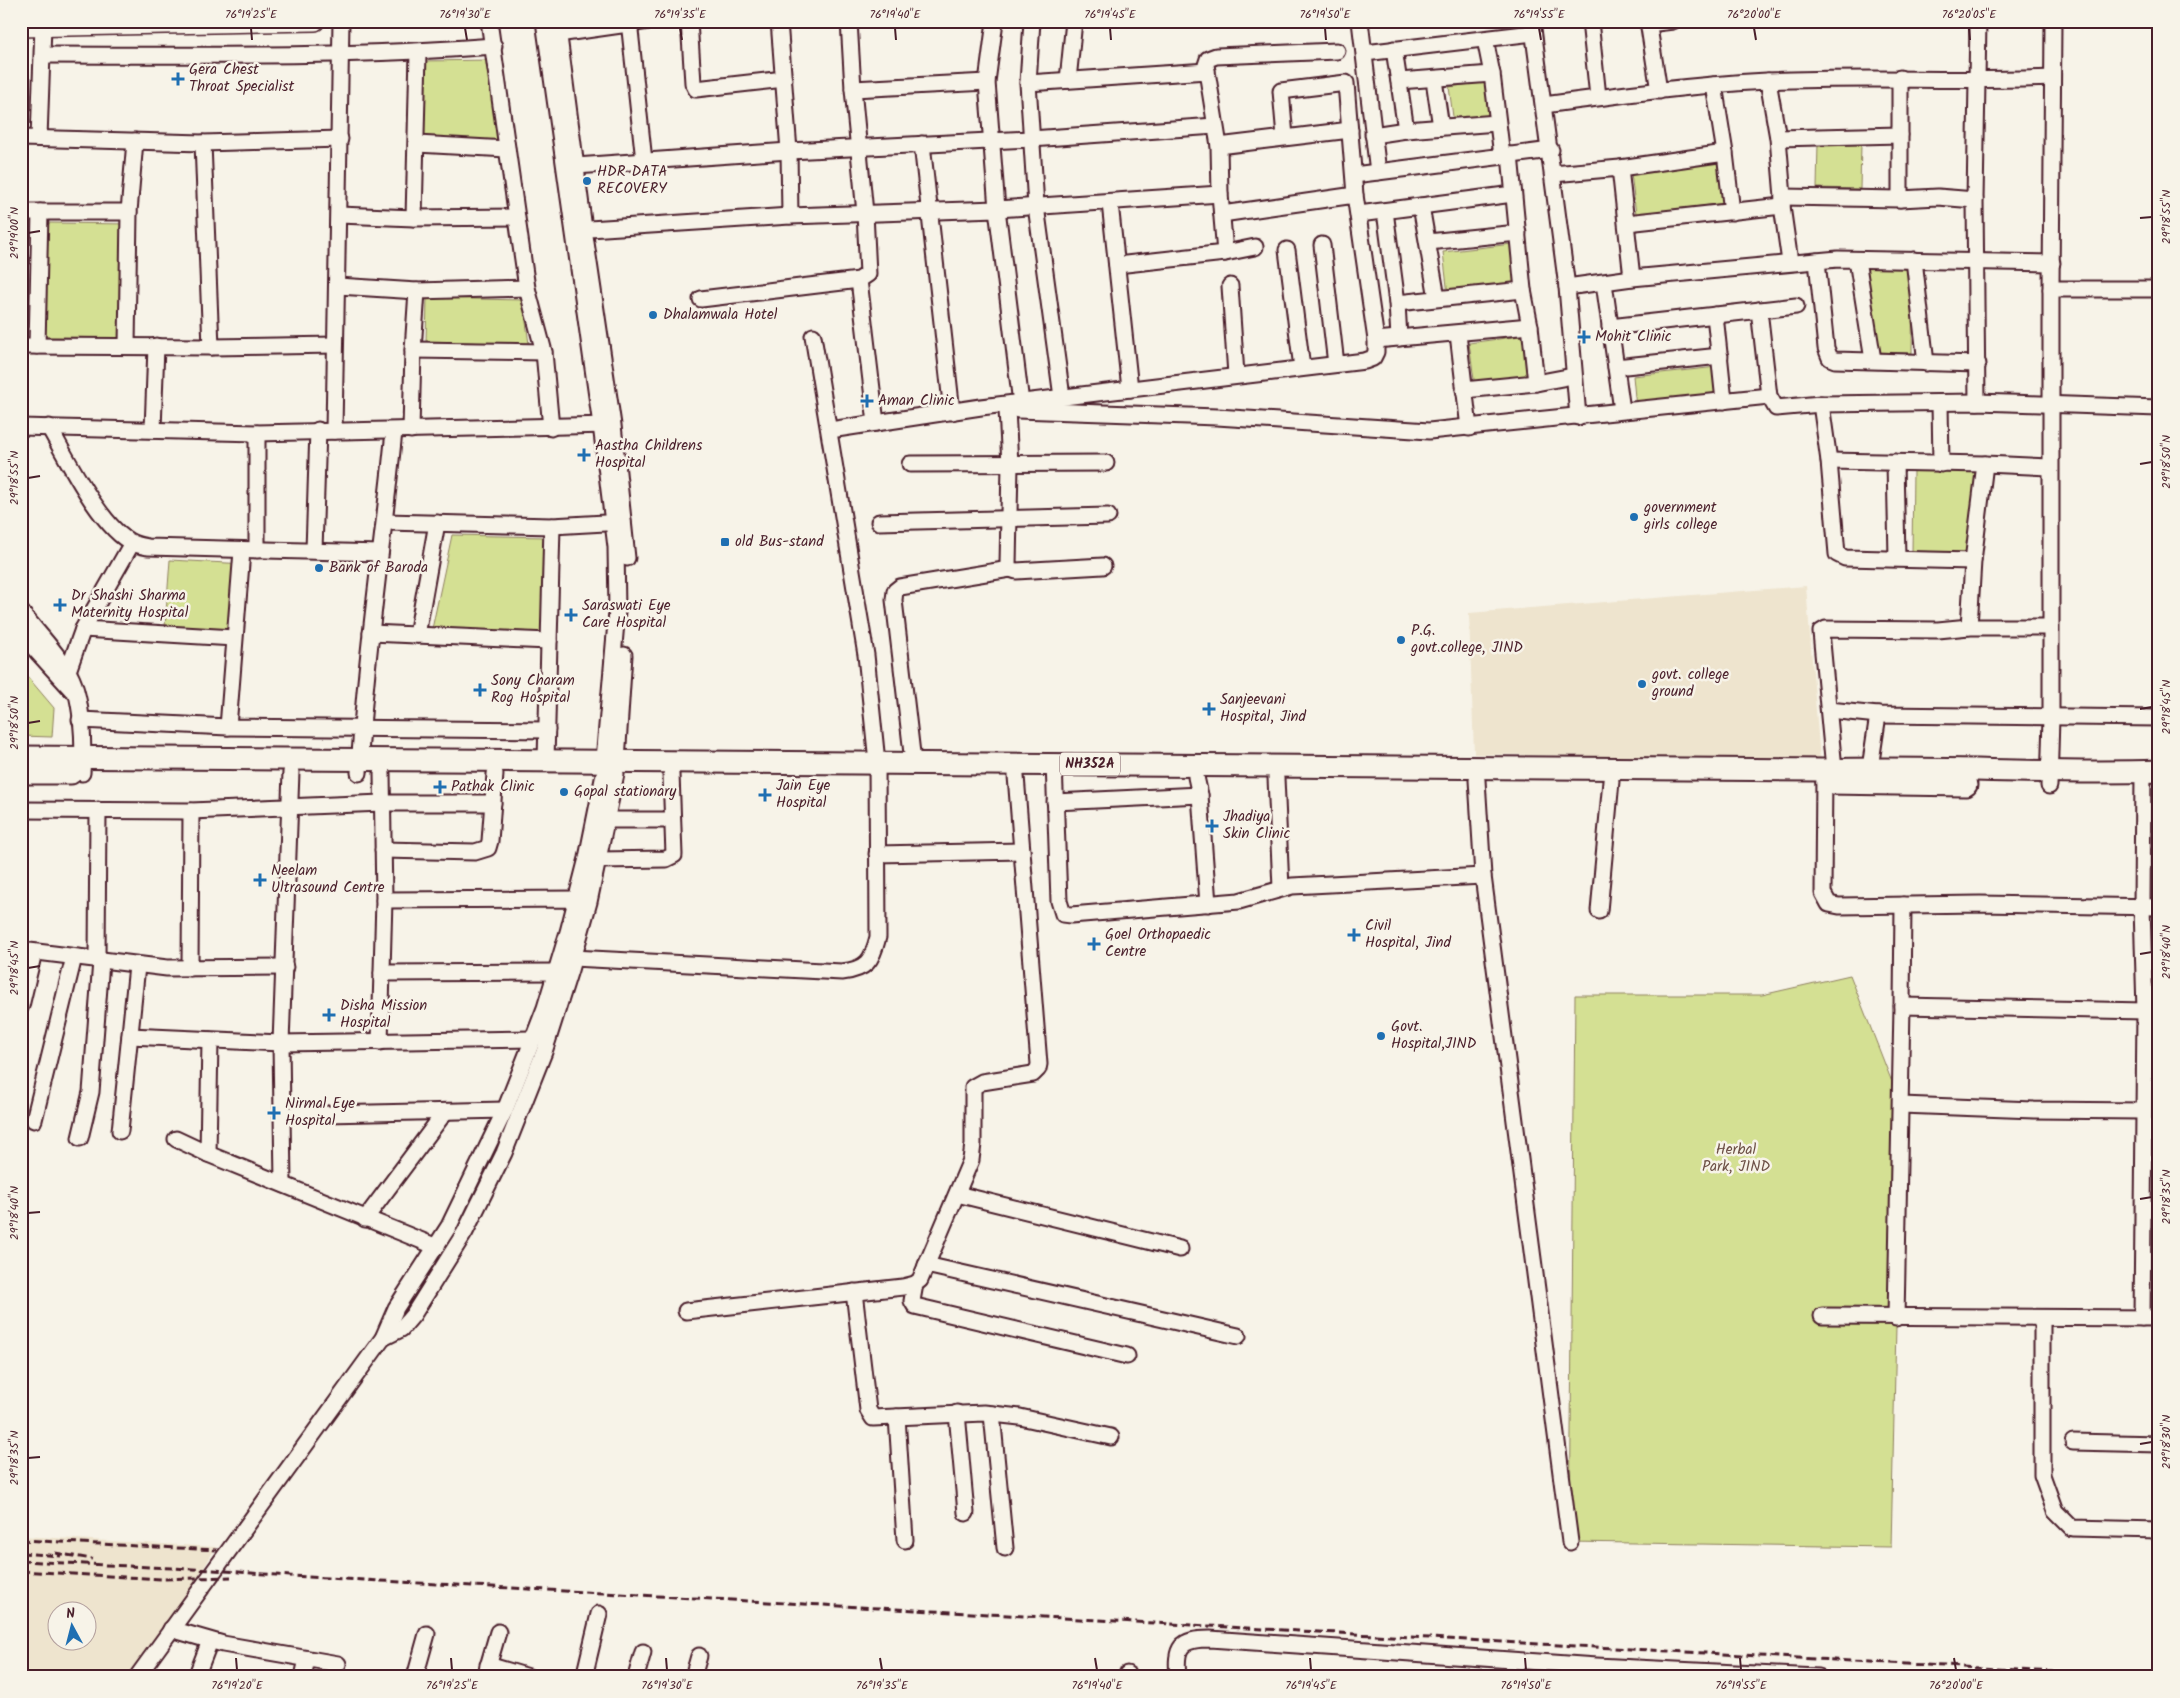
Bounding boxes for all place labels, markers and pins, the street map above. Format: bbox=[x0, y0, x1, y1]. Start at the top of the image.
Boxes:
place label: Gera Chest Throat Specialist bbox=[189, 58, 294, 99]
marker: Gera Chest Throat Specialist bbox=[171, 72, 185, 86]
place label: HDR DATA RECOVERY bbox=[597, 160, 668, 201]
marker: HDR DATA RECOVERY bbox=[581, 175, 593, 187]
place label: Dhalamwala Hotel bbox=[663, 303, 778, 327]
marker: Dhalamwala Hotel bbox=[647, 309, 659, 321]
place label: Mohit Clinic bbox=[1595, 325, 1672, 349]
marker: Mohit Clinic bbox=[1577, 330, 1591, 344]
place label: Aman Clinic bbox=[878, 389, 955, 413]
marker: Aman Clinic bbox=[860, 394, 874, 408]
place label: Aastha Childrens Hospital bbox=[595, 434, 703, 475]
marker: Aastha Childrens Hospital bbox=[577, 448, 591, 462]
place label: government girls college bbox=[1643, 496, 1717, 537]
marker: government girls college bbox=[1628, 511, 1640, 523]
place label: old Bus-stand bbox=[735, 530, 824, 554]
marker: old Bus-stand bbox=[719, 536, 731, 548]
place label: Bank of Baroda bbox=[329, 556, 428, 580]
marker: Bank of Baroda bbox=[313, 562, 325, 574]
place label: Dr Shashi Sharma Maternity Hospital bbox=[71, 584, 189, 625]
place label: Saraswati Eye Care Hospital bbox=[582, 594, 671, 635]
marker: Dr Shashi Sharma Maternity Hospital bbox=[53, 598, 67, 612]
marker: Saraswati Eye Care Hospital bbox=[564, 608, 578, 622]
place label: P.G. govt.college, JIND bbox=[1410, 619, 1523, 660]
marker: P.G. govt.college, JIND bbox=[1395, 634, 1407, 646]
place label: govt. college ground bbox=[1651, 663, 1729, 704]
place label: Sony Charam Rog Hospital bbox=[491, 669, 575, 710]
marker: govt. college ground bbox=[1636, 678, 1648, 690]
marker: Sony Charam Rog Hospital bbox=[473, 683, 487, 697]
place label: Sanjeevani Hospital, Jind bbox=[1220, 688, 1307, 729]
marker: Sanjeevani Hospital, Jind bbox=[1202, 702, 1216, 716]
place label: Jain Eye Hospital bbox=[776, 774, 830, 815]
place label: Pathak Clinic bbox=[451, 775, 535, 799]
marker: Pathak Clinic bbox=[433, 780, 447, 794]
place label: Gopal stationary bbox=[574, 780, 677, 804]
marker: Gopal stationary bbox=[558, 786, 570, 798]
marker: Jain Eye Hospital bbox=[758, 788, 772, 802]
place label: Jhadiya Skin Clinic bbox=[1223, 805, 1290, 846]
marker: Jhadiya Skin Clinic bbox=[1205, 819, 1219, 833]
place label: Neelam Ultrasound Centre bbox=[271, 859, 385, 900]
marker: Neelam Ultrasound Centre bbox=[253, 873, 267, 887]
place label: Civil Hospital, Jind bbox=[1365, 914, 1452, 955]
place label: Goel Orthopaedic Centre bbox=[1105, 923, 1211, 964]
marker: Civil Hospital, Jind bbox=[1347, 928, 1361, 942]
marker: Goel Orthopaedic Centre bbox=[1087, 937, 1101, 951]
place label: Disha Mission Hospital bbox=[340, 994, 427, 1035]
marker: Disha Mission Hospital bbox=[322, 1008, 336, 1022]
place label: Govt. Hospital,JIND bbox=[1391, 1015, 1477, 1056]
marker: Govt. Hospital,JIND bbox=[1375, 1030, 1387, 1042]
place label: Nirmal Eye Hospital bbox=[285, 1092, 355, 1133]
marker: Nirmal Eye Hospital bbox=[267, 1106, 281, 1120]

